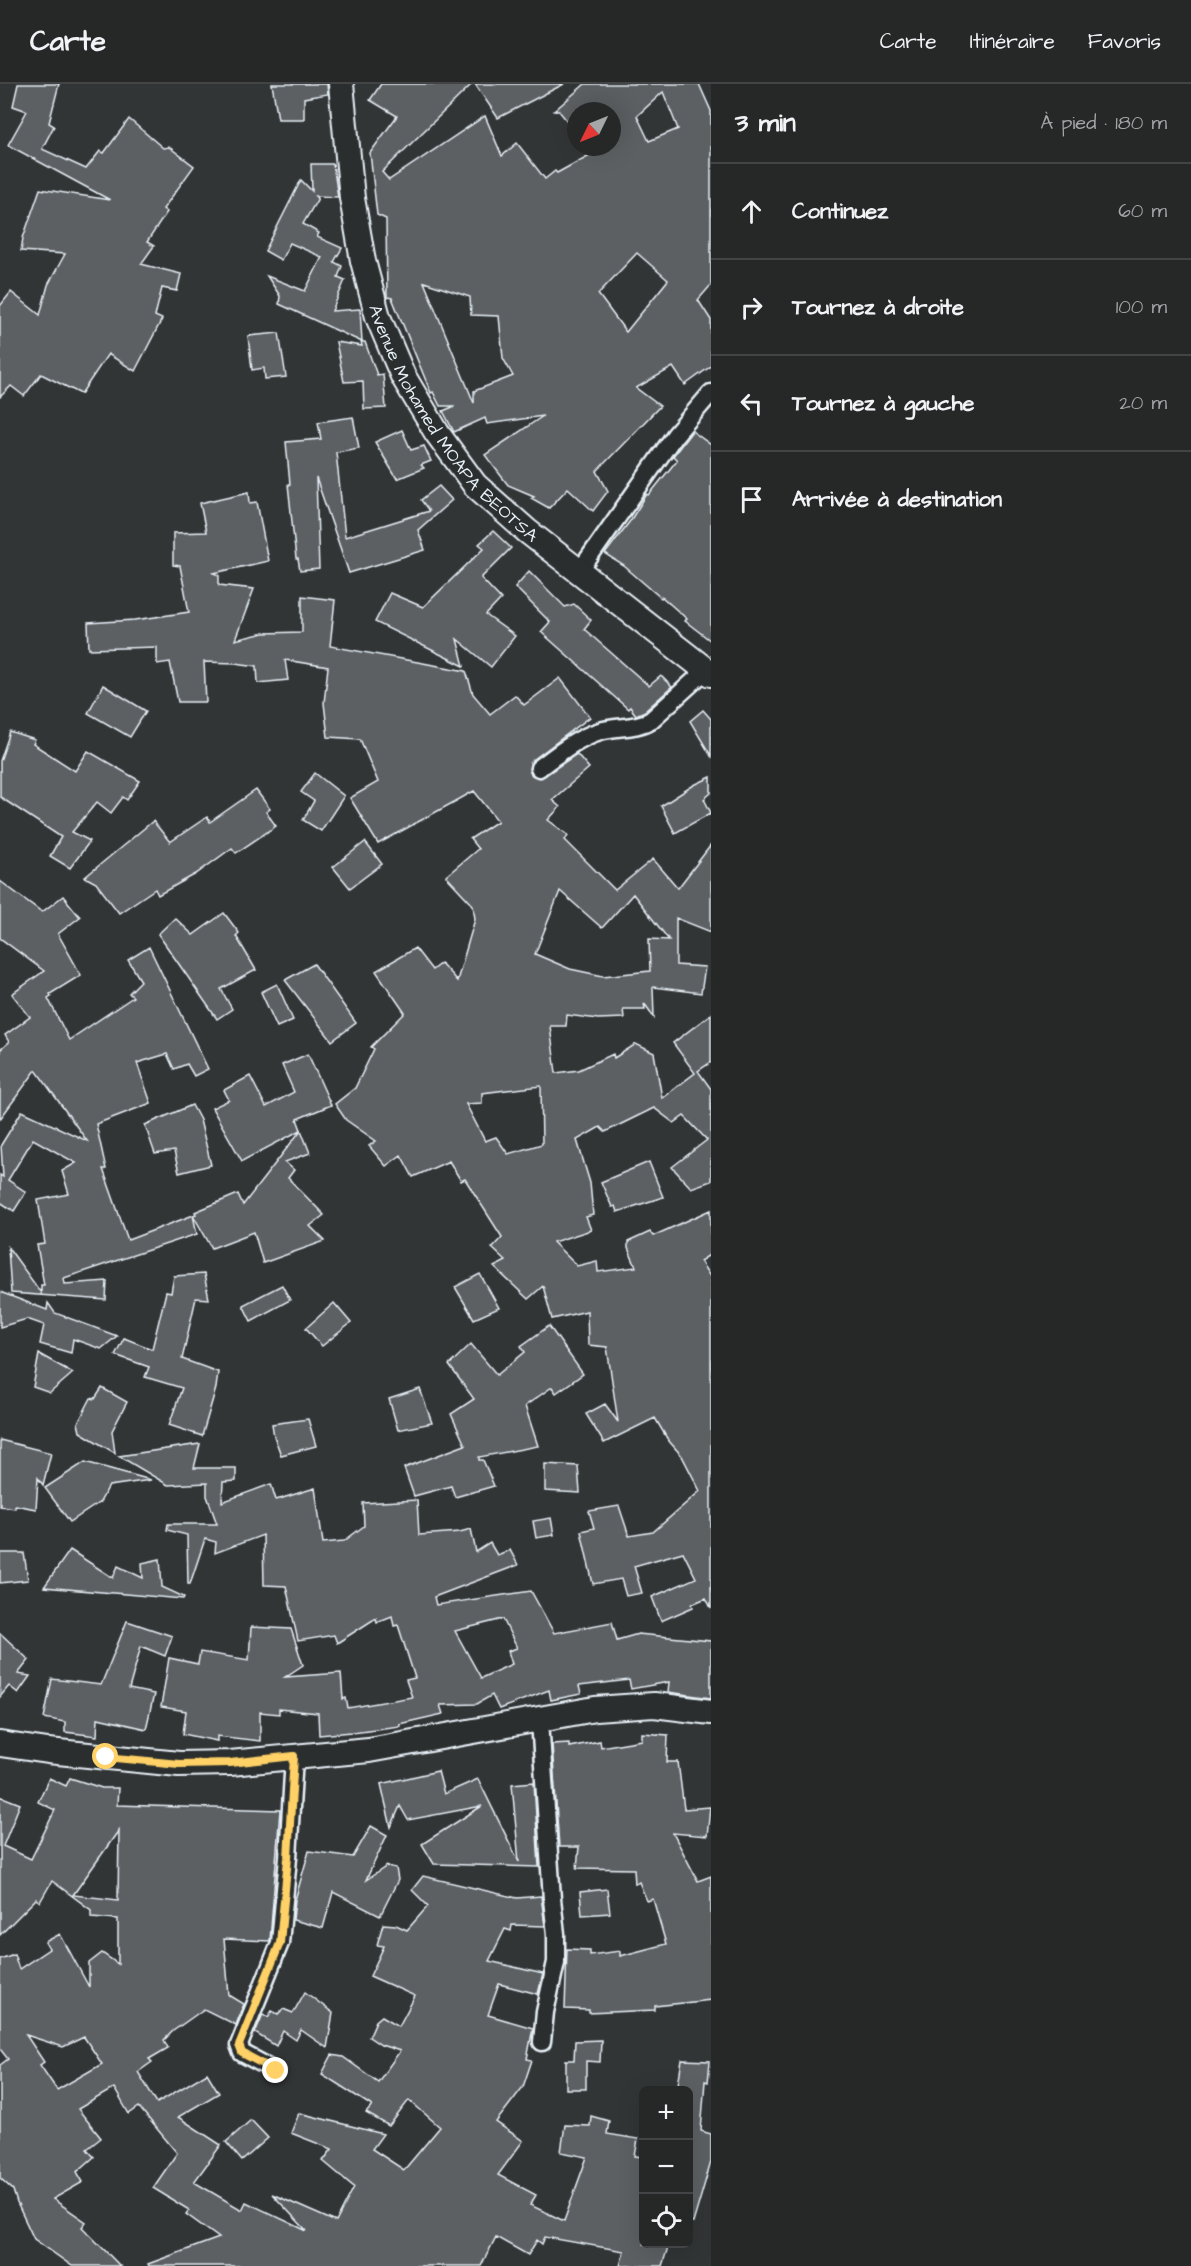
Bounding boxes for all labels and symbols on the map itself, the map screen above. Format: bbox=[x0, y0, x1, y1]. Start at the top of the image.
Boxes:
north arrow bbox=[567, 102, 621, 156]
street label: Avenue Mohamed MOAPA BEOTSA bbox=[363, 302, 544, 548]
route start bbox=[92, 1743, 118, 1769]
route end bbox=[262, 2057, 288, 2083]

